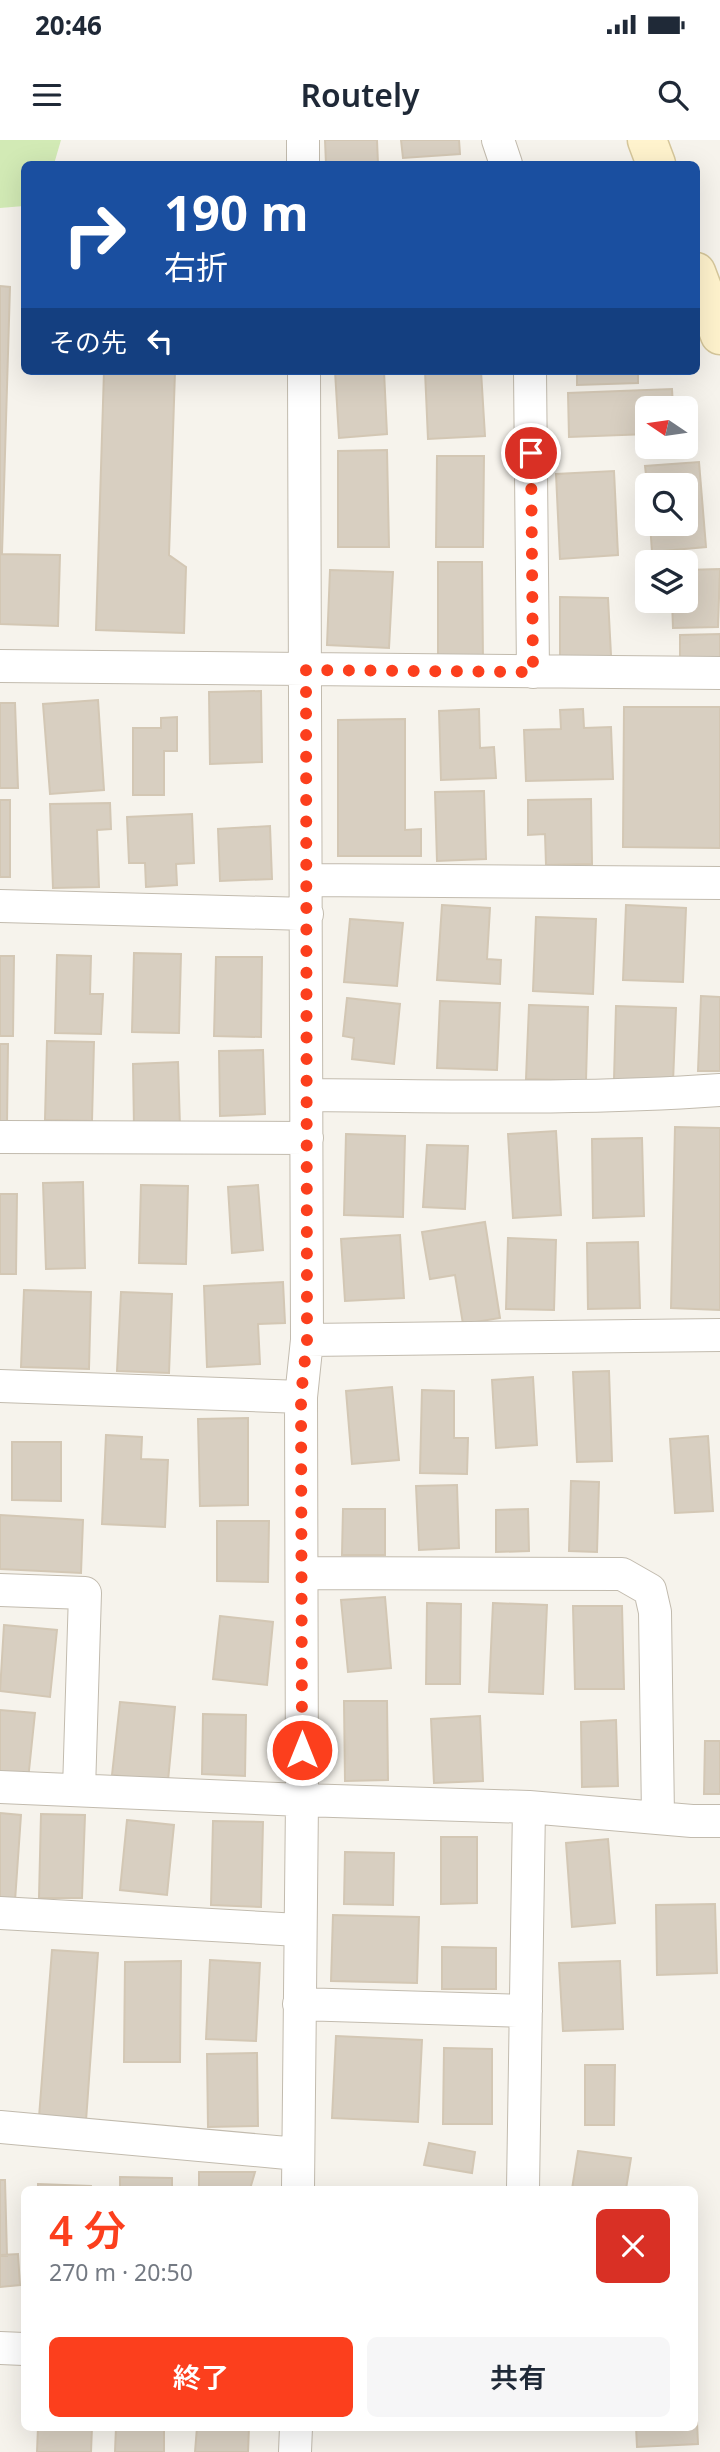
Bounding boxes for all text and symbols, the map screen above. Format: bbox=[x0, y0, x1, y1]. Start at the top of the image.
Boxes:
text: 20:46 bbox=[35, 7, 102, 43]
text: Routely bbox=[300, 73, 420, 116]
icon: menu bbox=[28, 76, 66, 114]
icon: search bbox=[654, 76, 692, 114]
text: 190 m bbox=[164, 179, 309, 245]
icon: right bbox=[49, 189, 140, 280]
text: 右折 bbox=[164, 245, 228, 288]
icon: left bbox=[141, 322, 179, 360]
text: その先 bbox=[49, 324, 127, 360]
north arrow bbox=[635, 396, 698, 458]
map controls bbox=[635, 396, 698, 613]
pin bbox=[501, 423, 561, 483]
icon: arrive bbox=[512, 434, 550, 472]
button: search bbox=[635, 473, 698, 536]
button: layers bbox=[635, 550, 698, 613]
position arrow bbox=[265, 1713, 339, 1787]
text: 4 分 bbox=[49, 2201, 126, 2258]
button: close bbox=[596, 2209, 670, 2283]
text: 270 m · 20:50 bbox=[49, 2256, 193, 2288]
button: 終了 bbox=[49, 2337, 353, 2417]
button: 共有 bbox=[367, 2337, 670, 2417]

